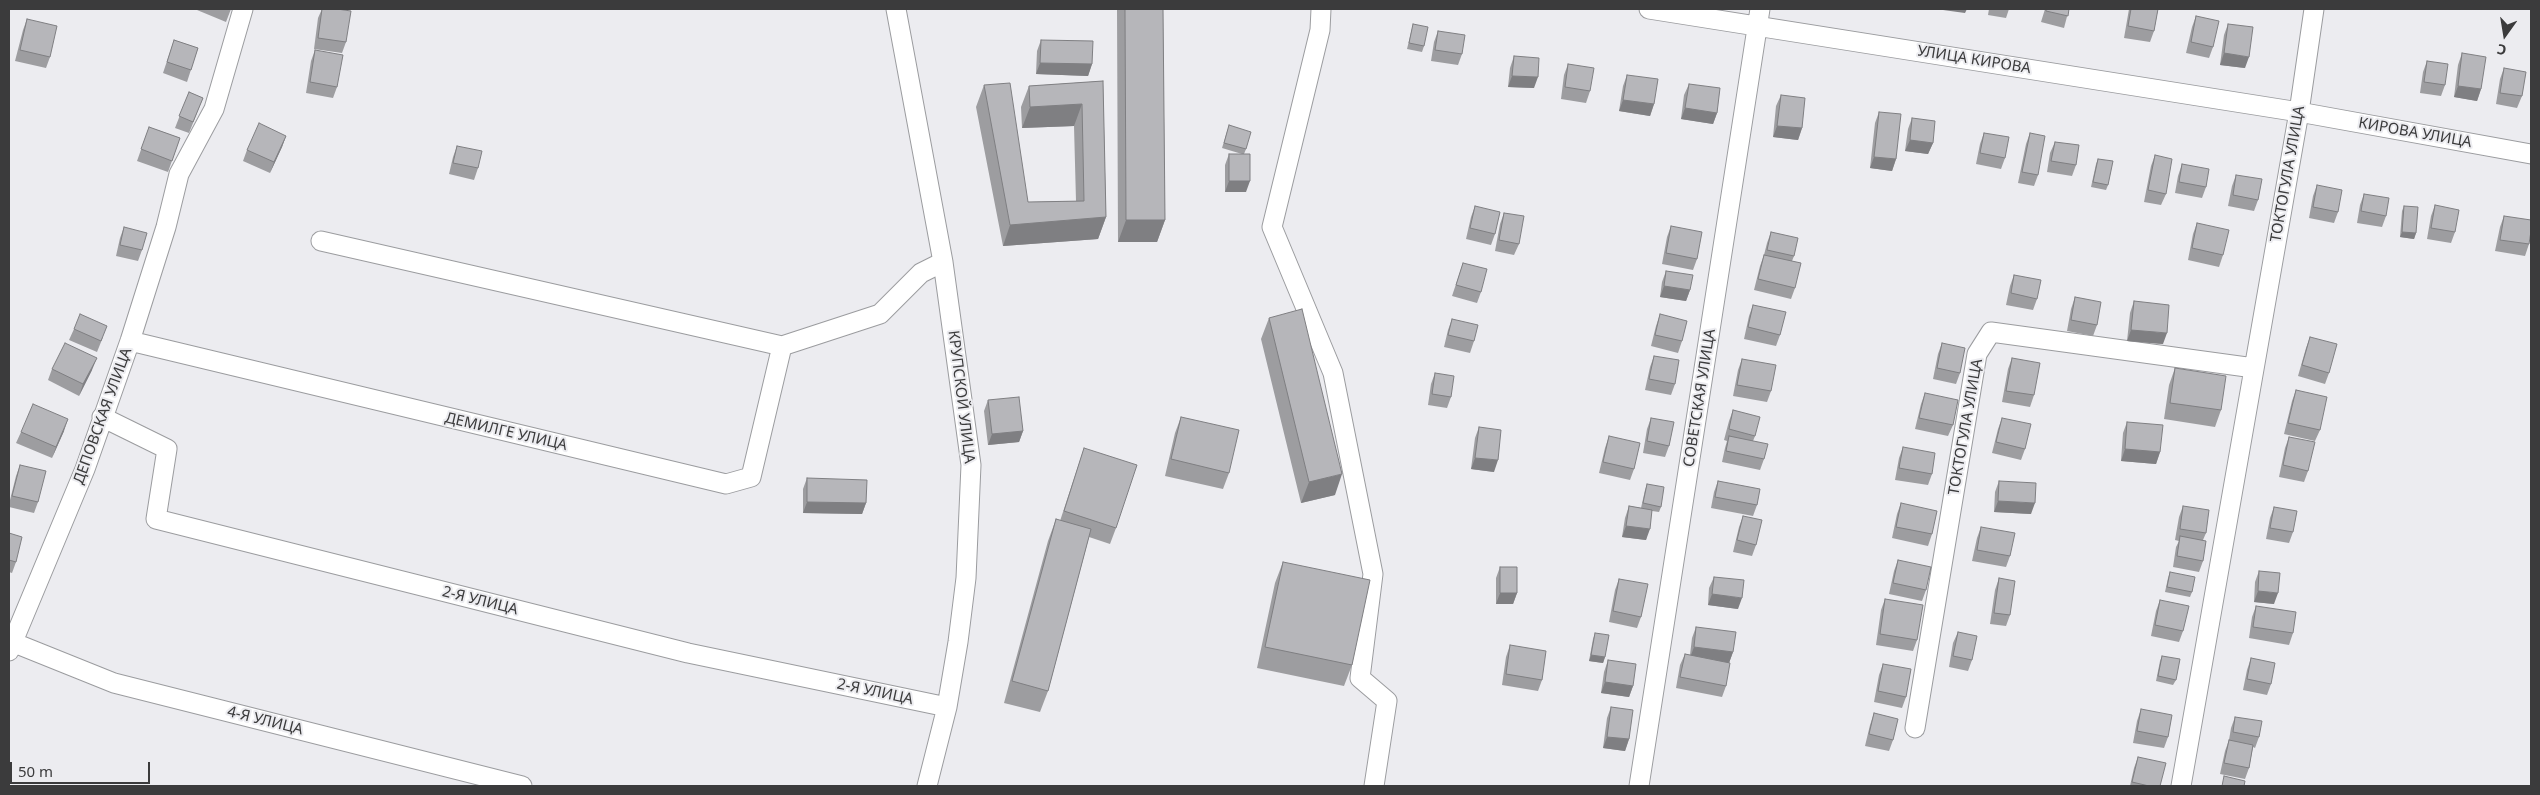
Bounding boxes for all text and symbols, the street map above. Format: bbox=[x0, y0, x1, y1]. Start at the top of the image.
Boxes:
north arrow bbox=[2480, 10, 2530, 60]
text: С bbox=[2495, 40, 2508, 60]
street label: УЛИЦА КИРОВА bbox=[1916, 42, 2032, 78]
street label: ТОКТОГУЛА УЛИЦА bbox=[2267, 104, 2309, 244]
street label: КИРОВА УЛИЦА bbox=[2357, 114, 2473, 152]
street label: СОВЕТСКАЯ УЛИЦА bbox=[1680, 328, 1720, 468]
street label: КРУПСКОЙ УЛИЦА bbox=[944, 329, 978, 465]
street label: ДЕПОВСКАЯ УЛИЦА bbox=[70, 345, 136, 487]
street label: ТОКТОГУЛА УЛИЦА bbox=[1945, 357, 1987, 497]
street label: ДЕМИЛГЕ УЛИЦА bbox=[443, 409, 569, 455]
street label: 2-Я УЛИЦА bbox=[440, 583, 520, 619]
street label: 2-Я УЛИЦА bbox=[835, 675, 915, 709]
street label: 4-Я УЛИЦА bbox=[225, 703, 305, 739]
scale bar bbox=[12, 752, 152, 784]
text: 50 m bbox=[18, 761, 53, 781]

